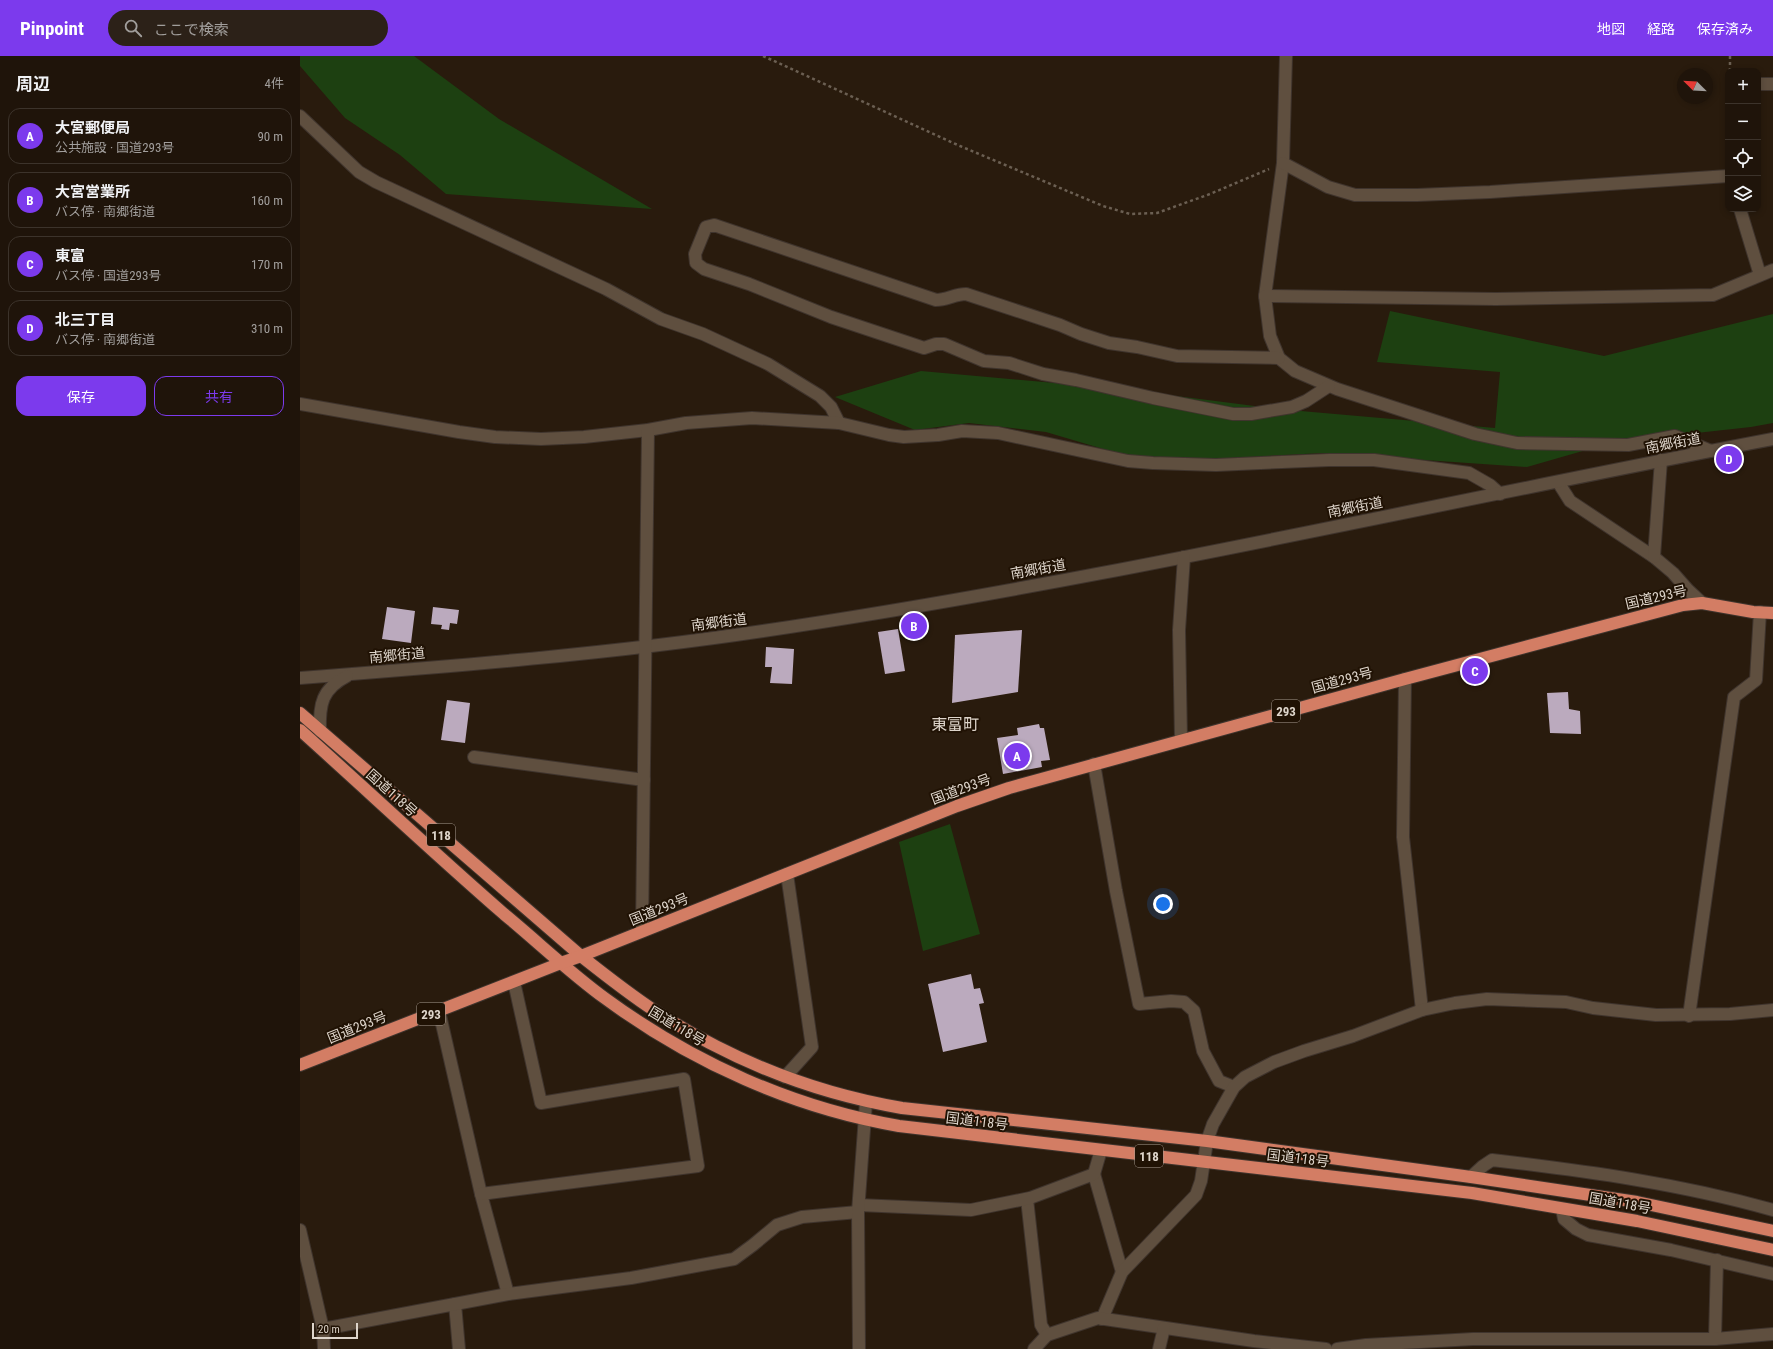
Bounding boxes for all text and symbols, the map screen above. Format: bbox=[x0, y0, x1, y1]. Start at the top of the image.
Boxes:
search box bbox=[108, 10, 388, 46]
text: Pinpoint bbox=[20, 17, 84, 40]
icon: search bbox=[122, 17, 144, 39]
text: ここで検索 bbox=[154, 21, 229, 39]
text: 地図 bbox=[1597, 21, 1625, 37]
text: 経路 bbox=[1647, 21, 1675, 37]
text: 保存済み bbox=[1697, 21, 1753, 37]
north arrow bbox=[1677, 68, 1713, 104]
map controls bbox=[1725, 68, 1761, 212]
button: + bbox=[1725, 68, 1761, 104]
text: 周辺 bbox=[16, 74, 50, 94]
text: 4件 bbox=[265, 76, 284, 91]
button: − bbox=[1725, 104, 1761, 140]
text: 大宮郵便局 bbox=[55, 119, 130, 137]
text: A bbox=[26, 129, 34, 144]
text: 90 m bbox=[257, 129, 283, 144]
text: 公共施設 · 国道293号 bbox=[55, 140, 174, 155]
button: locate bbox=[1725, 140, 1761, 176]
button: layers bbox=[1725, 176, 1761, 212]
text: 大宮営業所 bbox=[55, 183, 130, 201]
text: B bbox=[26, 193, 34, 208]
text: 160 m bbox=[251, 193, 283, 208]
text: バス停 · 南郷街道 bbox=[55, 204, 155, 219]
text: 東富 bbox=[55, 247, 85, 265]
text: C bbox=[26, 257, 34, 272]
text: 170 m bbox=[251, 257, 283, 272]
text: バス停 · 国道293号 bbox=[55, 268, 161, 283]
text: 北三丁目 bbox=[55, 311, 115, 329]
text: D bbox=[26, 321, 34, 336]
text: 310 m bbox=[251, 321, 283, 336]
text: バス停 · 南郷街道 bbox=[55, 332, 155, 347]
button: 保存 bbox=[16, 376, 146, 416]
button: 共有 bbox=[154, 376, 284, 416]
street label: 南郷街道 bbox=[1644, 430, 1702, 456]
pin: D bbox=[1716, 444, 1742, 474]
street label: 南郷街道 bbox=[1326, 494, 1384, 520]
street label: 南郷街道 bbox=[1009, 556, 1067, 582]
street label: 国道293号 bbox=[1624, 582, 1688, 612]
street label: 南郷街道 bbox=[690, 611, 748, 633]
pin: B bbox=[901, 611, 927, 641]
street label: 南郷街道 bbox=[368, 645, 426, 665]
pin: C bbox=[1462, 656, 1488, 686]
street label: 国道293号 bbox=[1310, 664, 1374, 696]
road number: 293 bbox=[1272, 700, 1300, 722]
district label: 東富町 bbox=[931, 715, 979, 734]
pin: A bbox=[1004, 741, 1030, 771]
street label: 国道118号 bbox=[363, 766, 421, 820]
street label: 国道293号 bbox=[929, 771, 993, 807]
road number: 118 bbox=[427, 824, 455, 846]
street label: 国道293号 bbox=[627, 890, 691, 928]
your location bbox=[1153, 894, 1173, 914]
road number: 293 bbox=[417, 1003, 445, 1025]
street label: 国道118号 bbox=[646, 1003, 708, 1049]
street label: 国道293号 bbox=[325, 1008, 389, 1046]
street label: 国道118号 bbox=[945, 1109, 1009, 1133]
road number: 118 bbox=[1135, 1145, 1163, 1167]
street label: 国道118号 bbox=[1266, 1146, 1330, 1170]
street label: 国道118号 bbox=[1588, 1190, 1652, 1216]
scale bar bbox=[312, 1321, 358, 1340]
text: 20 m bbox=[318, 1323, 340, 1336]

